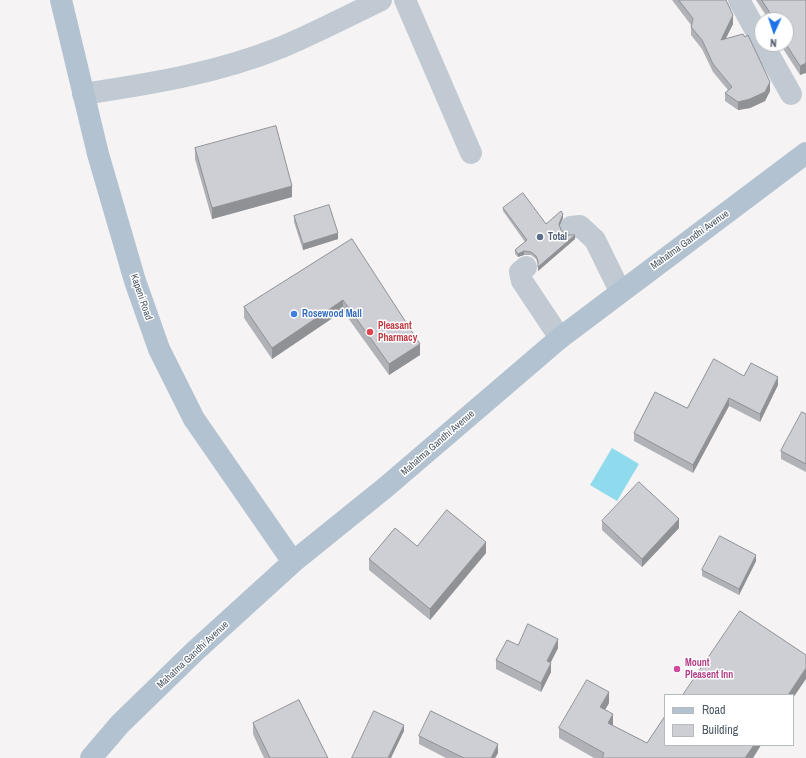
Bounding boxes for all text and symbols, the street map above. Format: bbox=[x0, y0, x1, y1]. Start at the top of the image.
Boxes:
north arrow bbox=[754, 12, 794, 52]
text: N bbox=[770, 36, 777, 50]
street label: Mahatma Gandhi Avenue bbox=[649, 208, 731, 272]
place label: Total bbox=[548, 231, 567, 243]
marker: Total bbox=[535, 232, 545, 242]
street label: Kapeni Road bbox=[128, 272, 154, 322]
place label: Rosewood Mall bbox=[302, 308, 362, 320]
marker: Rosewood Mall bbox=[289, 309, 299, 319]
place label: Pleasant Pharmacy bbox=[378, 320, 417, 344]
marker: Pleasant Pharmacy bbox=[365, 327, 375, 337]
street label: Mahatma Gandhi Avenue bbox=[399, 408, 477, 478]
street label: Mahatma Gandhi Avenue bbox=[155, 619, 231, 691]
place label: Mount Pleasent Inn bbox=[685, 657, 733, 680]
marker: Mount Pleasent Inn bbox=[672, 664, 682, 674]
legend bbox=[664, 694, 794, 746]
text: Road bbox=[702, 702, 726, 718]
text: Building bbox=[702, 722, 738, 738]

